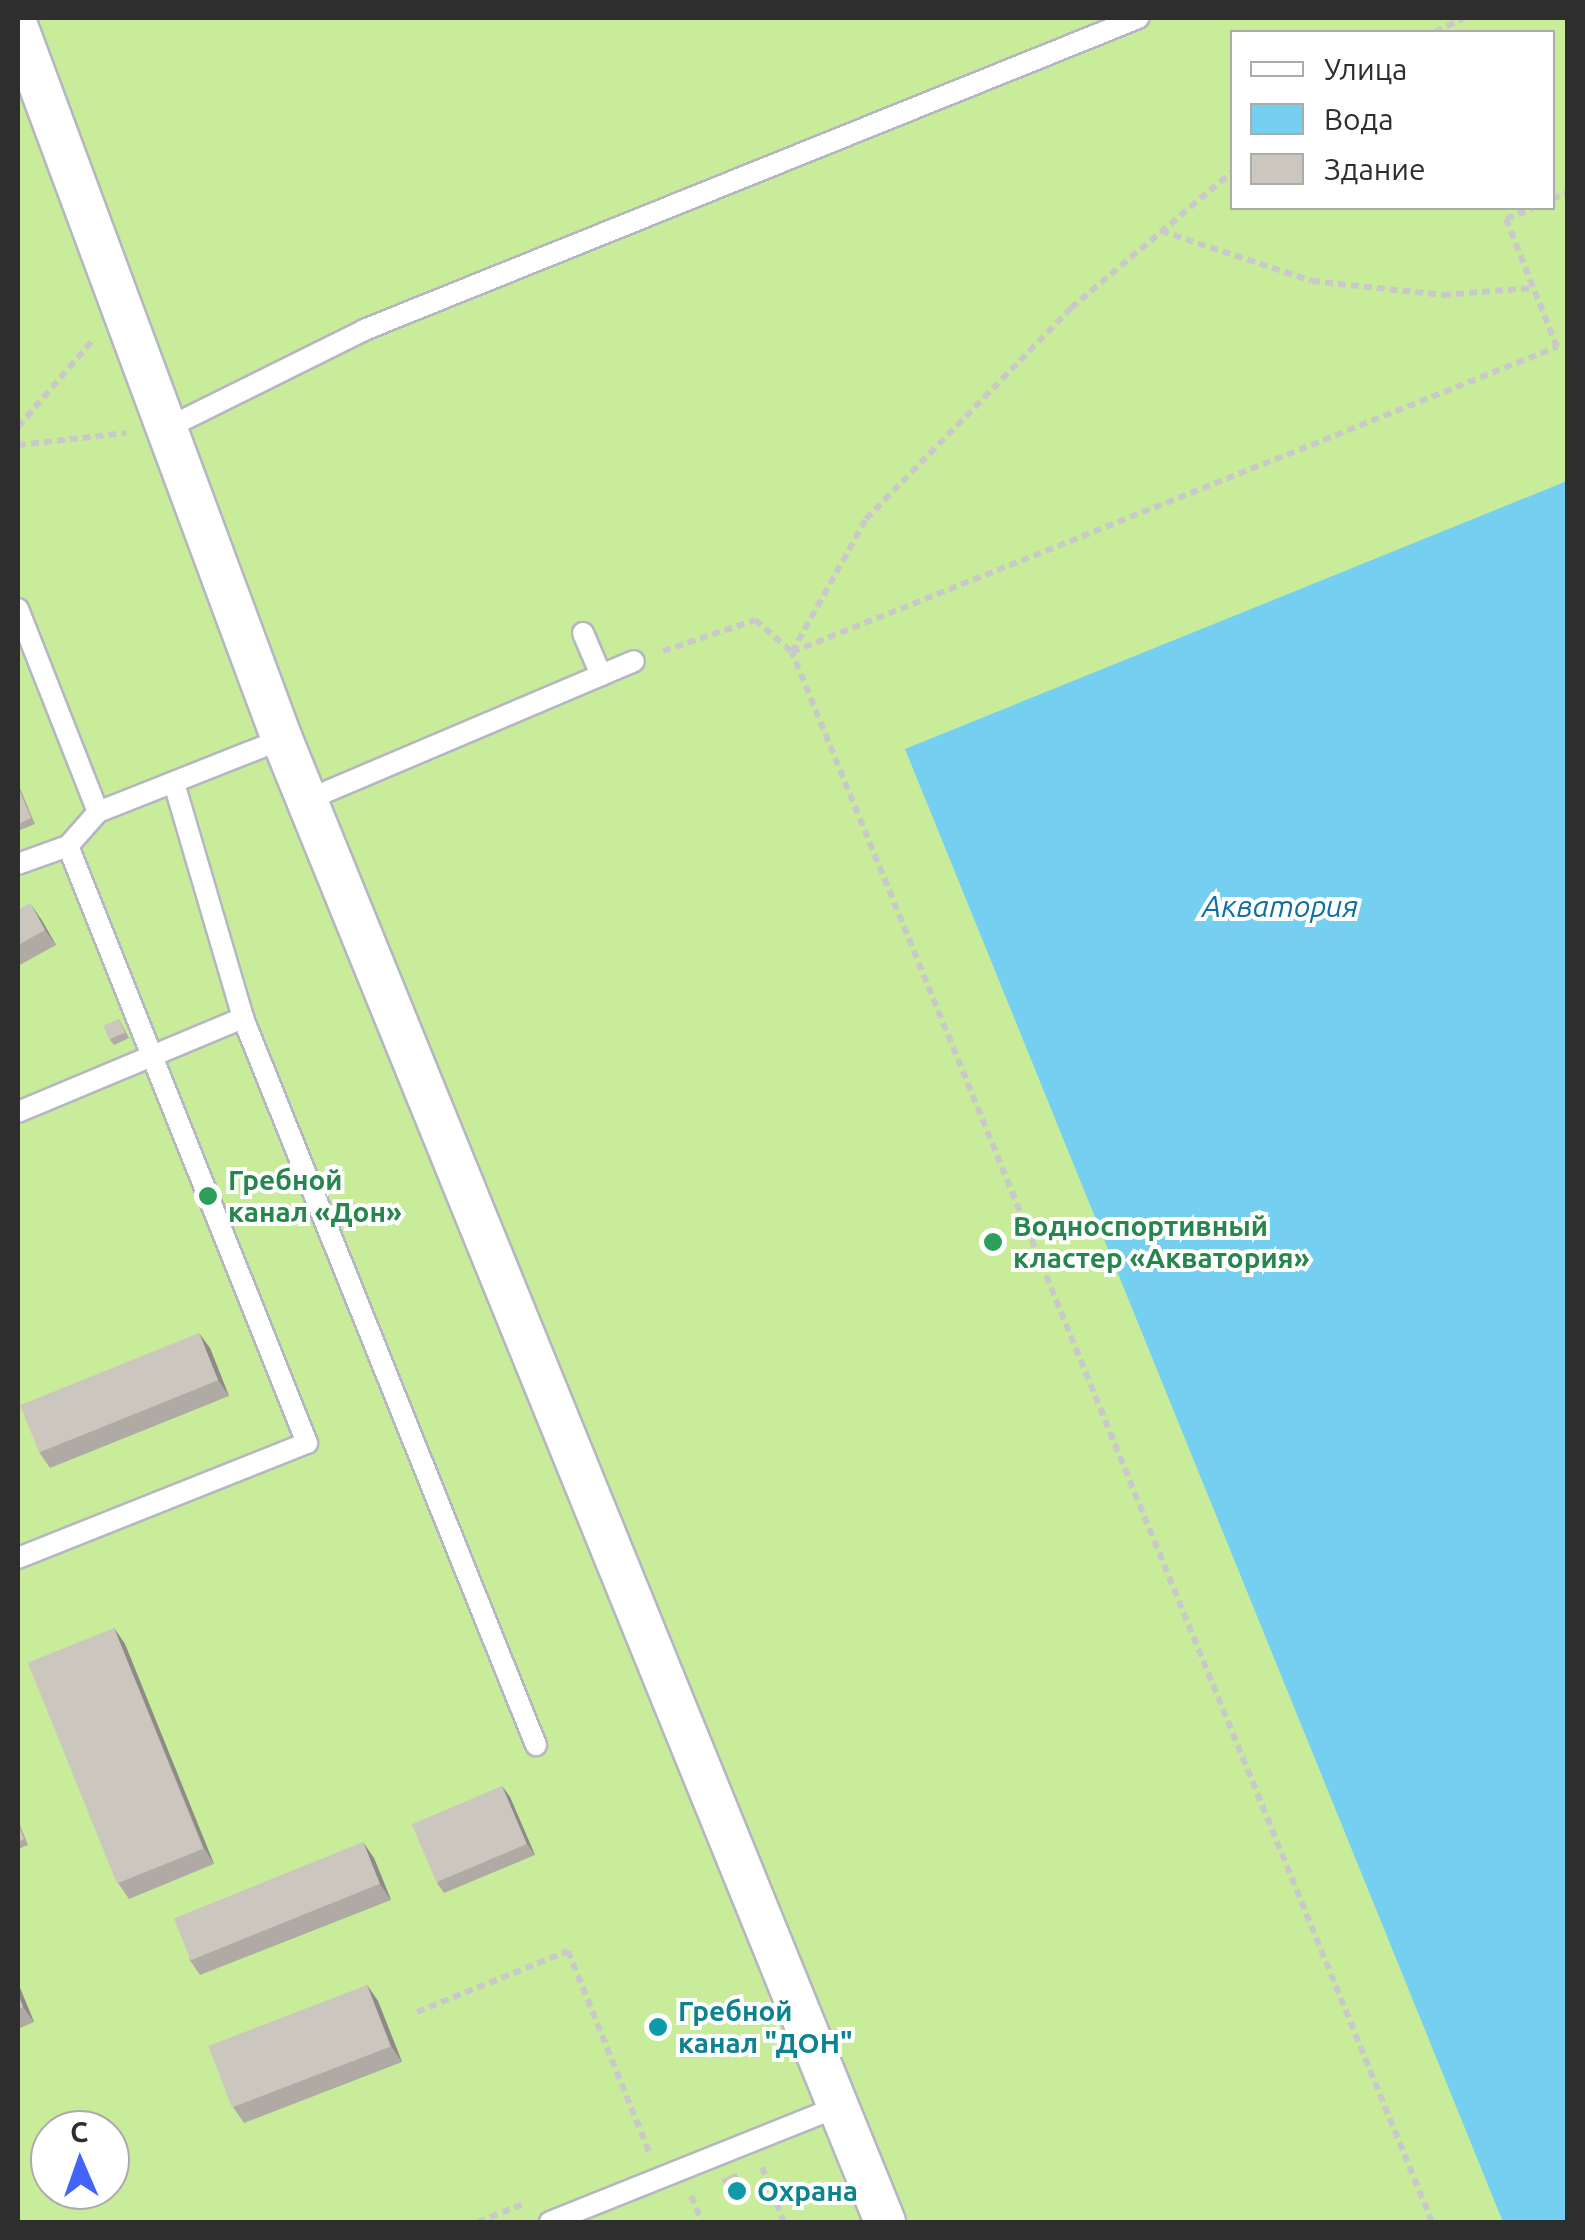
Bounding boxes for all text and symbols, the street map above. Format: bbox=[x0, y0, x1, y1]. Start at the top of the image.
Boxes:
legend bbox=[1230, 30, 1555, 210]
text: Улица bbox=[1324, 52, 1408, 86]
text: Вода bbox=[1324, 102, 1394, 136]
text: Здание bbox=[1324, 152, 1426, 186]
water label: Акватория bbox=[1202, 888, 1358, 924]
place label: Гребной канал «Дон» bbox=[228, 1163, 402, 1229]
marker: Гребной канал «Дон» bbox=[197, 1185, 219, 1207]
place label: Водноспортивный кластер «Акватория» bbox=[1013, 1209, 1309, 1275]
marker: Водноспортивный кластер «Акватория» bbox=[982, 1231, 1004, 1253]
place label: Гребной канал "ДОН" bbox=[678, 1994, 853, 2060]
marker: Гребной канал "ДОН" bbox=[647, 2016, 669, 2038]
north arrow bbox=[30, 2110, 130, 2210]
text: С bbox=[70, 2116, 88, 2147]
place label: Охрана bbox=[757, 2174, 858, 2208]
marker: Охрана bbox=[726, 2180, 748, 2202]

